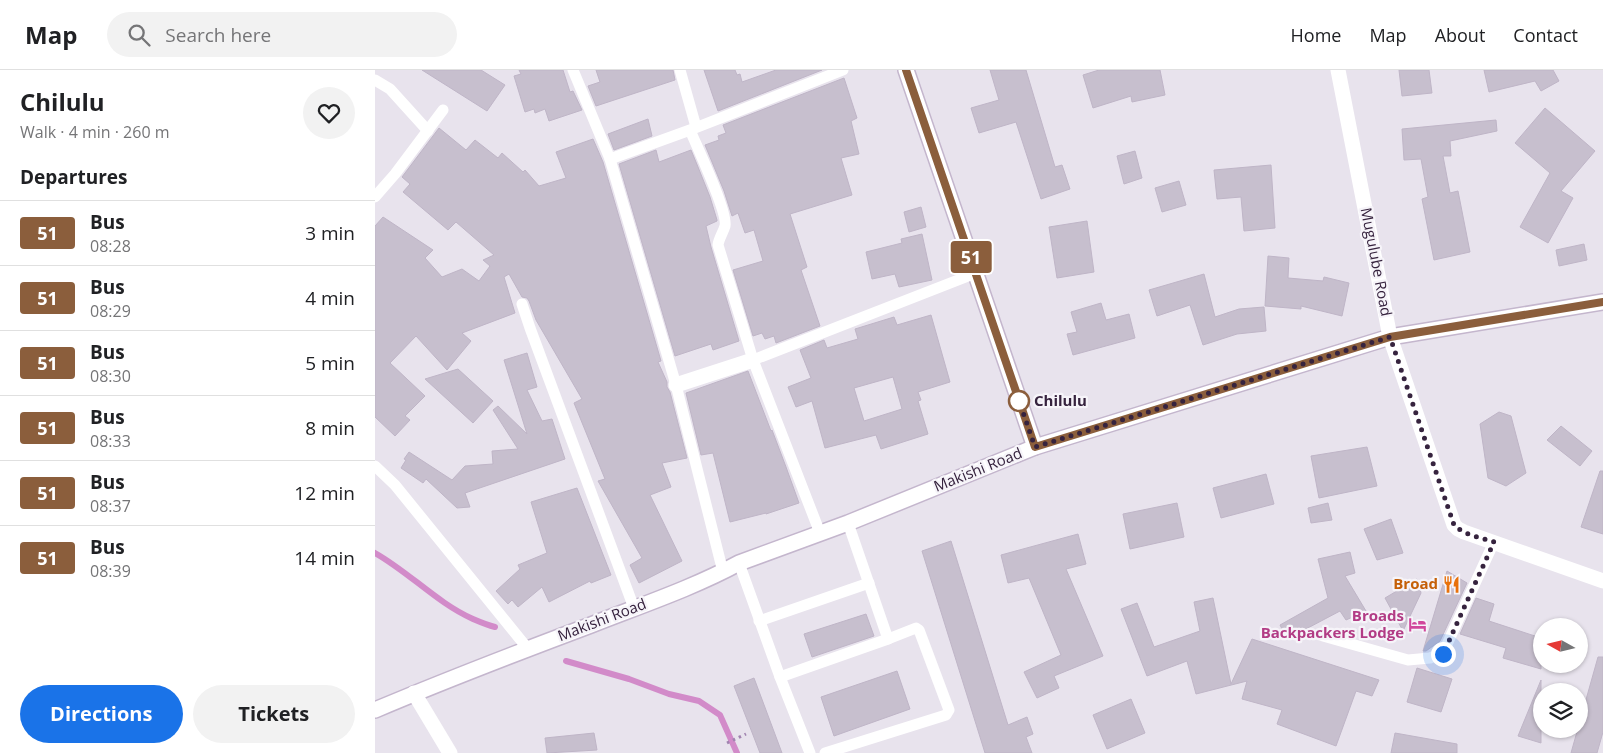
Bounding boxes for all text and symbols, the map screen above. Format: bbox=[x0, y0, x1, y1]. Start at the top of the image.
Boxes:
search box bbox=[107, 12, 457, 57]
text: Map bbox=[25, 18, 77, 51]
icon: search bbox=[125, 21, 153, 49]
text: Search here bbox=[165, 22, 271, 48]
text: Home bbox=[1291, 23, 1341, 47]
text: Map bbox=[1369, 23, 1407, 47]
text: About bbox=[1435, 23, 1485, 47]
text: Contact bbox=[1513, 23, 1578, 47]
text: Chilulu bbox=[20, 85, 105, 118]
button: heart bbox=[303, 87, 355, 139]
text: Walk · 4 min · 260 m bbox=[20, 121, 170, 143]
text: Departures bbox=[20, 164, 127, 190]
street label: Mugulube Road bbox=[1357, 206, 1397, 318]
text: Bus bbox=[90, 209, 125, 235]
text: 3 min bbox=[305, 220, 355, 246]
text: 51 bbox=[37, 221, 58, 245]
text: 08:28 bbox=[90, 235, 131, 257]
line badge: 51 bbox=[949, 241, 993, 273]
text: 51 bbox=[961, 245, 981, 269]
text: Bus bbox=[90, 274, 125, 300]
text: 4 min bbox=[305, 285, 355, 311]
text: 51 bbox=[37, 286, 58, 310]
text: 08:29 bbox=[90, 300, 131, 322]
text: Bus bbox=[90, 339, 125, 365]
text: 5 min bbox=[305, 350, 355, 376]
text: 51 bbox=[37, 351, 58, 375]
text: 08:30 bbox=[90, 365, 131, 387]
marker: Chilulu bbox=[1008, 390, 1030, 412]
place label: Chilulu bbox=[1034, 390, 1087, 410]
text: Bus bbox=[90, 404, 125, 430]
text: 8 min bbox=[305, 415, 355, 441]
text: 51 bbox=[37, 416, 58, 440]
text: 08:33 bbox=[90, 430, 131, 452]
street label: Makishi Road bbox=[931, 442, 1025, 496]
text: Bus bbox=[90, 469, 125, 495]
text: 12 min bbox=[294, 480, 355, 506]
text: 51 bbox=[37, 481, 58, 505]
text: 08:37 bbox=[90, 495, 131, 517]
text: Bus bbox=[90, 534, 125, 560]
text: 14 min bbox=[294, 545, 355, 571]
text: 51 bbox=[37, 546, 58, 570]
text: 08:39 bbox=[90, 560, 131, 582]
place label: Broad bbox=[1393, 573, 1438, 593]
restaurant icon: Broad bbox=[1442, 574, 1462, 594]
street label: Makishi Road bbox=[554, 593, 649, 645]
place label: Broads Backpackers Lodge bbox=[1261, 605, 1404, 642]
hotel icon: Broads Backpackers Lodge bbox=[1408, 615, 1428, 635]
north arrow bbox=[1533, 618, 1587, 672]
map controls bbox=[1533, 618, 1588, 738]
your location bbox=[1431, 642, 1456, 667]
button: layers bbox=[1533, 683, 1588, 738]
button: Directions bbox=[20, 685, 183, 743]
button: Tickets bbox=[193, 685, 355, 743]

